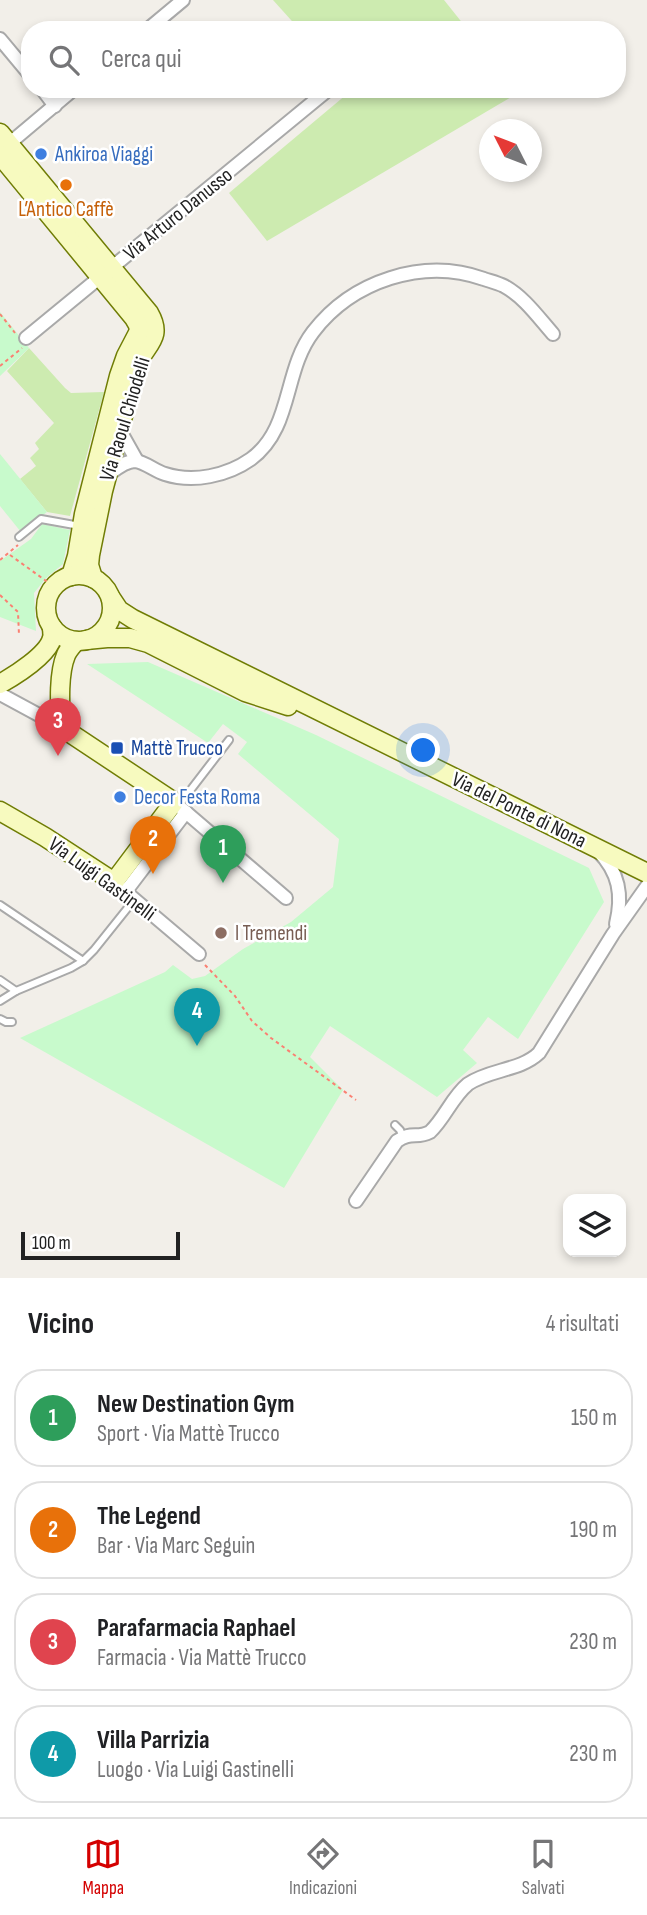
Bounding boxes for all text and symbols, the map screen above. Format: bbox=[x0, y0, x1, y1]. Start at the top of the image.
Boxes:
search box bbox=[21, 21, 626, 98]
icon: search bbox=[45, 41, 83, 79]
text: Cerca qui bbox=[101, 44, 182, 75]
north arrow bbox=[479, 119, 542, 182]
place label: Ankiroa Viaggi bbox=[54, 142, 153, 167]
marker: Ankiroa Viaggi bbox=[33, 146, 49, 162]
street label: Via Arturo Danusso bbox=[118, 162, 238, 266]
marker: L’Antico Caffè bbox=[58, 177, 74, 193]
place label: L’Antico Caffè bbox=[18, 197, 114, 222]
street label: Via Raoul Chiodelli bbox=[94, 354, 156, 484]
pin: 3 bbox=[35, 698, 81, 756]
your location bbox=[406, 733, 440, 767]
place label: Mattè Trucco bbox=[131, 736, 223, 761]
marker: Mattè Trucco bbox=[109, 740, 125, 756]
street label: Via del Ponte di Nona bbox=[448, 767, 590, 853]
place label: Decor Festa Roma bbox=[134, 785, 260, 810]
marker: Decor Festa Roma bbox=[112, 789, 128, 805]
pin: 2 bbox=[130, 816, 176, 874]
pin: 1 bbox=[200, 825, 246, 883]
street label: Via Luigi Gastinelli bbox=[43, 832, 161, 926]
place label: I Tremendi bbox=[235, 921, 307, 946]
marker: I Tremendi bbox=[213, 925, 229, 941]
pin: 4 bbox=[174, 988, 220, 1046]
map controls bbox=[563, 1194, 626, 1257]
button: layers bbox=[563, 1194, 626, 1257]
scale bar bbox=[21, 1229, 180, 1261]
text: 100 m bbox=[32, 1232, 71, 1255]
text: Vicino bbox=[28, 1306, 94, 1342]
text: 4 risultati bbox=[546, 1310, 619, 1338]
text: New Destination Gym bbox=[97, 1389, 295, 1420]
text: 1 bbox=[48, 1404, 58, 1432]
text: 150 m bbox=[571, 1404, 617, 1432]
text: Sport · Via Mattè Trucco bbox=[97, 1420, 280, 1448]
text: The Legend bbox=[97, 1501, 201, 1532]
text: 2 bbox=[48, 1516, 58, 1544]
text: 190 m bbox=[570, 1516, 617, 1544]
text: Bar · Via Marc Seguin bbox=[97, 1532, 255, 1560]
text: Parafarmacia Raphael bbox=[97, 1613, 296, 1644]
text: 3 bbox=[48, 1628, 58, 1656]
text: 230 m bbox=[569, 1628, 617, 1656]
text: Farmacia · Via Mattè Trucco bbox=[97, 1644, 307, 1672]
text: Villa Parrizia bbox=[97, 1725, 210, 1756]
text: 4 bbox=[48, 1740, 58, 1768]
text: 230 m bbox=[569, 1740, 617, 1768]
text: Luogo · Via Luigi Gastinelli bbox=[97, 1756, 294, 1784]
tab: Mappa bbox=[82, 1835, 124, 1900]
tab: Indicazioni bbox=[289, 1835, 357, 1900]
tab: Salvati bbox=[522, 1835, 565, 1900]

